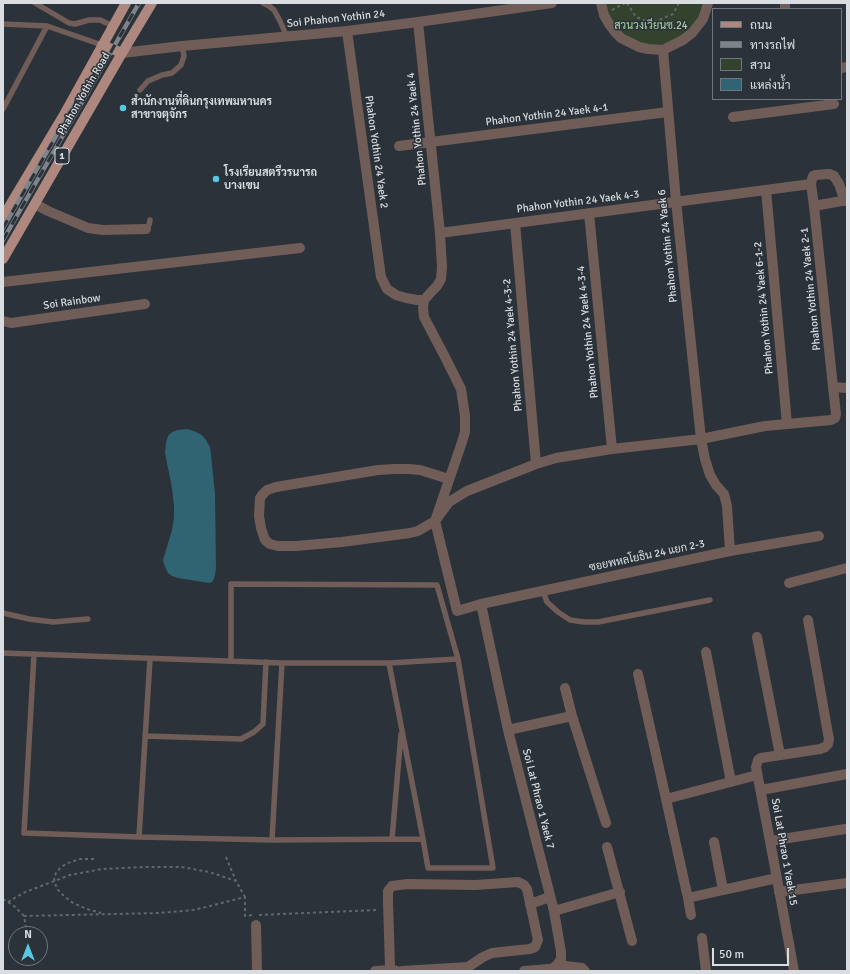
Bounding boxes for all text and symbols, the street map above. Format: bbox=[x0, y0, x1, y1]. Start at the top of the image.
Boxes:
street label: Soi Phahon Yothin 24 bbox=[286, 7, 386, 31]
legend bbox=[712, 8, 842, 100]
text: ถนน bbox=[750, 18, 772, 33]
park label: สวนวงเวียนซ.24 bbox=[614, 19, 688, 33]
text: ทางรถไฟ bbox=[750, 38, 795, 53]
street label: Phahon Yothin Road bbox=[55, 50, 113, 138]
text: สวน bbox=[750, 58, 771, 73]
street label: Phahon Yothin 24 Yaek 4 bbox=[404, 72, 430, 186]
text: แหล่งน้ำ bbox=[750, 78, 790, 93]
place label: สำนักงานที่ดินกรุงเทพมหานคร สาขาจตุจักร bbox=[131, 95, 272, 121]
street label: Phahon Yothin 24 Yaek 2 bbox=[362, 95, 390, 209]
street label: Phahon Yothin 24 Yaek 4-1 bbox=[485, 101, 609, 129]
marker: สำนักงานที่ดินกรุงเทพมหานคร สาขาจตุจักร bbox=[118, 103, 128, 113]
road number: 1 bbox=[55, 148, 69, 164]
place label: โรงเรียนสตรีวรนารถ บางเขน bbox=[224, 166, 317, 192]
marker: โรงเรียนสตรีวรนารถ บางเขน bbox=[211, 174, 221, 184]
street label: Phahon Yothin 24 Yaek 4-3 bbox=[516, 188, 640, 216]
street label: Phahon Yothin 24 Yaek 6 bbox=[655, 189, 681, 303]
street label: Phahon Yothin 24 Yaek 2-1 bbox=[798, 227, 824, 351]
street label: Phahon Yothin 24 Yaek 6-1-2 bbox=[752, 241, 776, 375]
street label: Phahon Yothin 24 Yaek 4-3-4 bbox=[574, 265, 602, 399]
street label: Phahon Yothin 24 Yaek 4-3-2 bbox=[501, 278, 525, 412]
street label: Soi Rainbow bbox=[43, 291, 101, 313]
street label: ซอยพหลโยธิน 24 แยก 2-3 bbox=[588, 537, 706, 575]
street label: Soi Lat Phrao 1 Yaek 7 bbox=[519, 748, 557, 850]
street label: Soi Lat Phrao 1 Yaek 15 bbox=[768, 797, 800, 907]
north arrow bbox=[8, 926, 48, 966]
text: N bbox=[24, 928, 32, 941]
scale bar bbox=[714, 940, 791, 966]
text: 50 m bbox=[719, 947, 744, 962]

